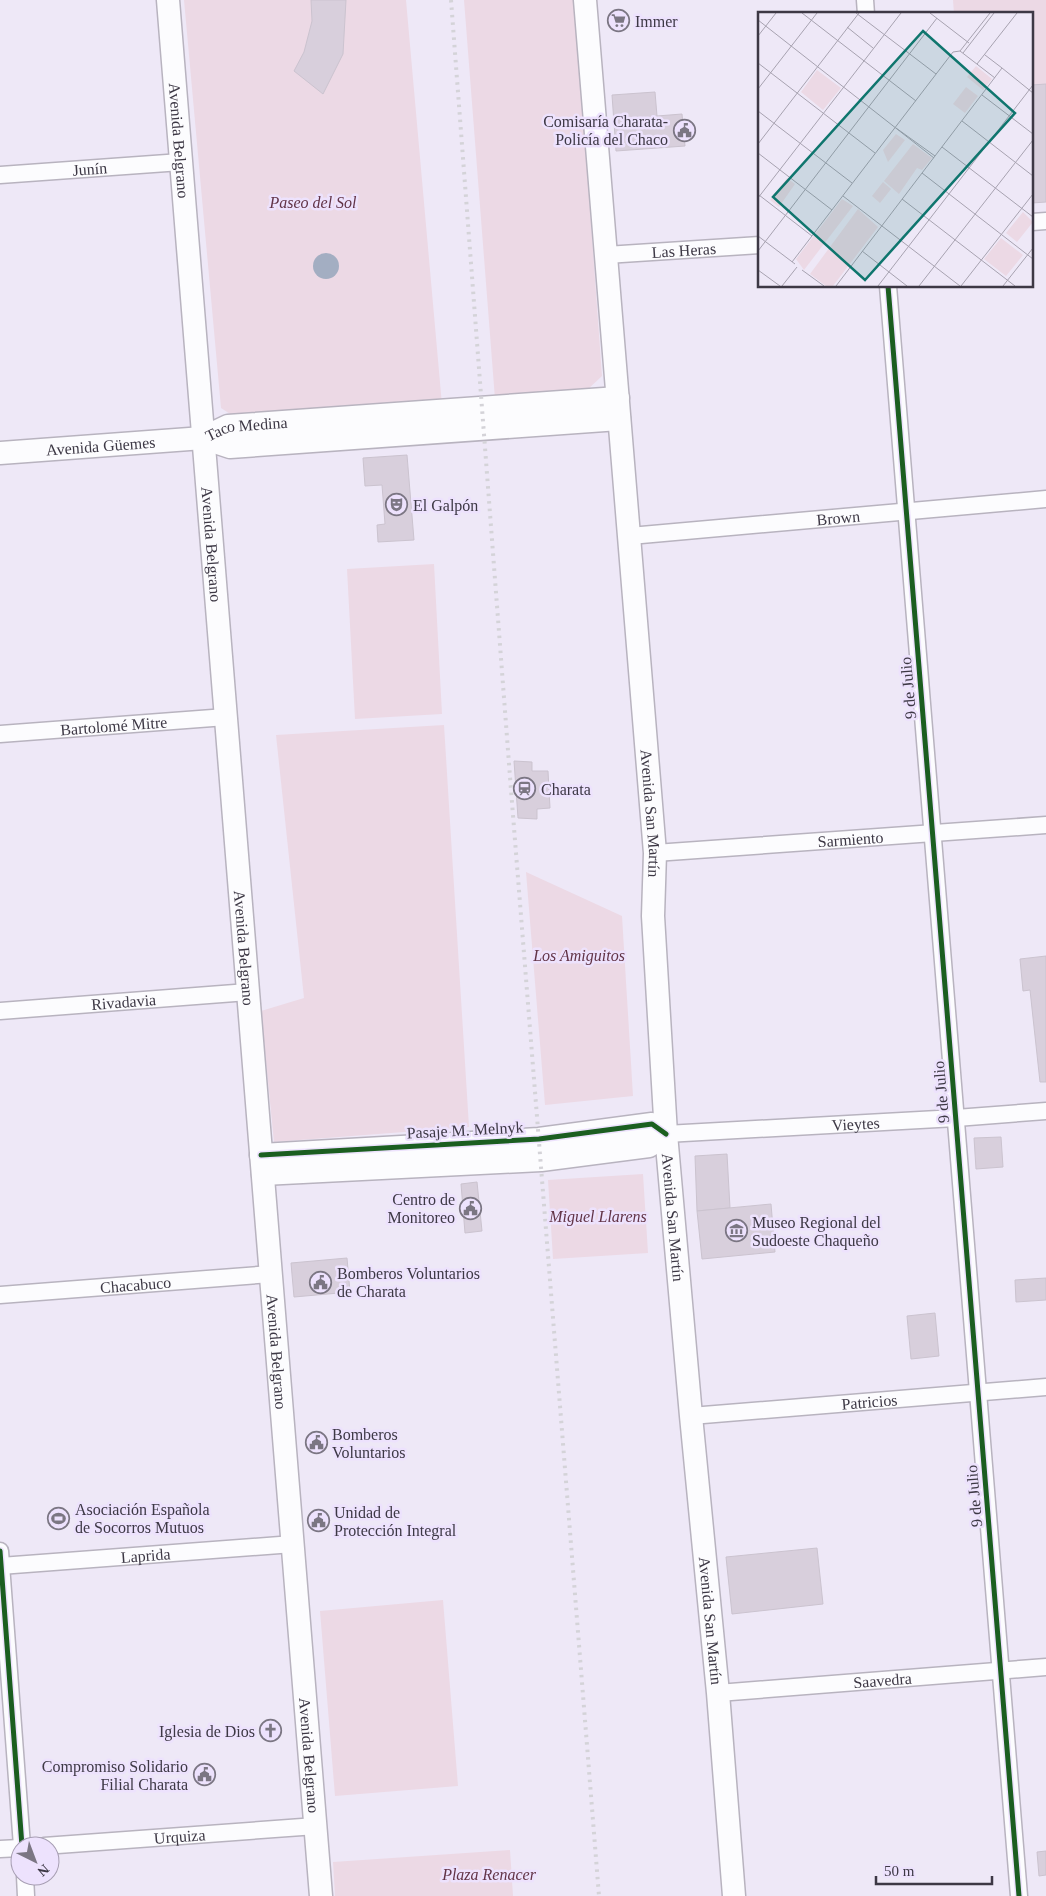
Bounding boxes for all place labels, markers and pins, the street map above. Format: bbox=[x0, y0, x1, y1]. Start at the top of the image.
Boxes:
supermarket icon: Immer bbox=[607, 9, 631, 33]
place label: Immer bbox=[635, 13, 678, 30]
place label: Comisaría Charata- Policía del Chaco bbox=[543, 113, 668, 148]
public building icon: Comisaría Charata- Policía del Chaco bbox=[672, 118, 696, 142]
theatre icon: El Galpón bbox=[385, 493, 409, 517]
place label: El Galpón bbox=[413, 497, 478, 515]
station icon: Charata bbox=[513, 777, 537, 801]
place label: Charata bbox=[541, 781, 591, 798]
place label: Centro de Monitoreo bbox=[387, 1191, 455, 1226]
public building icon: Centro de Monitoreo bbox=[459, 1196, 483, 1220]
place label: Museo Regional del Sudoeste Chaqueño bbox=[752, 1214, 881, 1250]
museum icon: Museo Regional del Sudoeste Chaqueño bbox=[724, 1219, 748, 1243]
place label: Bomberos Voluntarios de Charata bbox=[337, 1265, 480, 1300]
public building icon: Bomberos Voluntarios de Charata bbox=[309, 1270, 333, 1294]
place label: Bomberos Voluntarios bbox=[332, 1426, 405, 1461]
public building icon: Bomberos Voluntarios bbox=[304, 1431, 328, 1455]
place label: Asociación Española de Socorros Mutuos bbox=[75, 1501, 210, 1536]
place label: Unidad de Protección Integral bbox=[334, 1504, 457, 1540]
sports icon: Asociación Española de Socorros Mutuos bbox=[47, 1506, 71, 1530]
public building icon: Unidad de Protección Integral bbox=[306, 1509, 330, 1533]
church icon: Iglesia de Dios bbox=[259, 1719, 283, 1743]
place label: Iglesia de Dios bbox=[159, 1723, 255, 1741]
place label: Compromiso Solidario Filial Charata bbox=[42, 1758, 188, 1793]
public building icon: Compromiso Solidario Filial Charata bbox=[192, 1763, 216, 1787]

